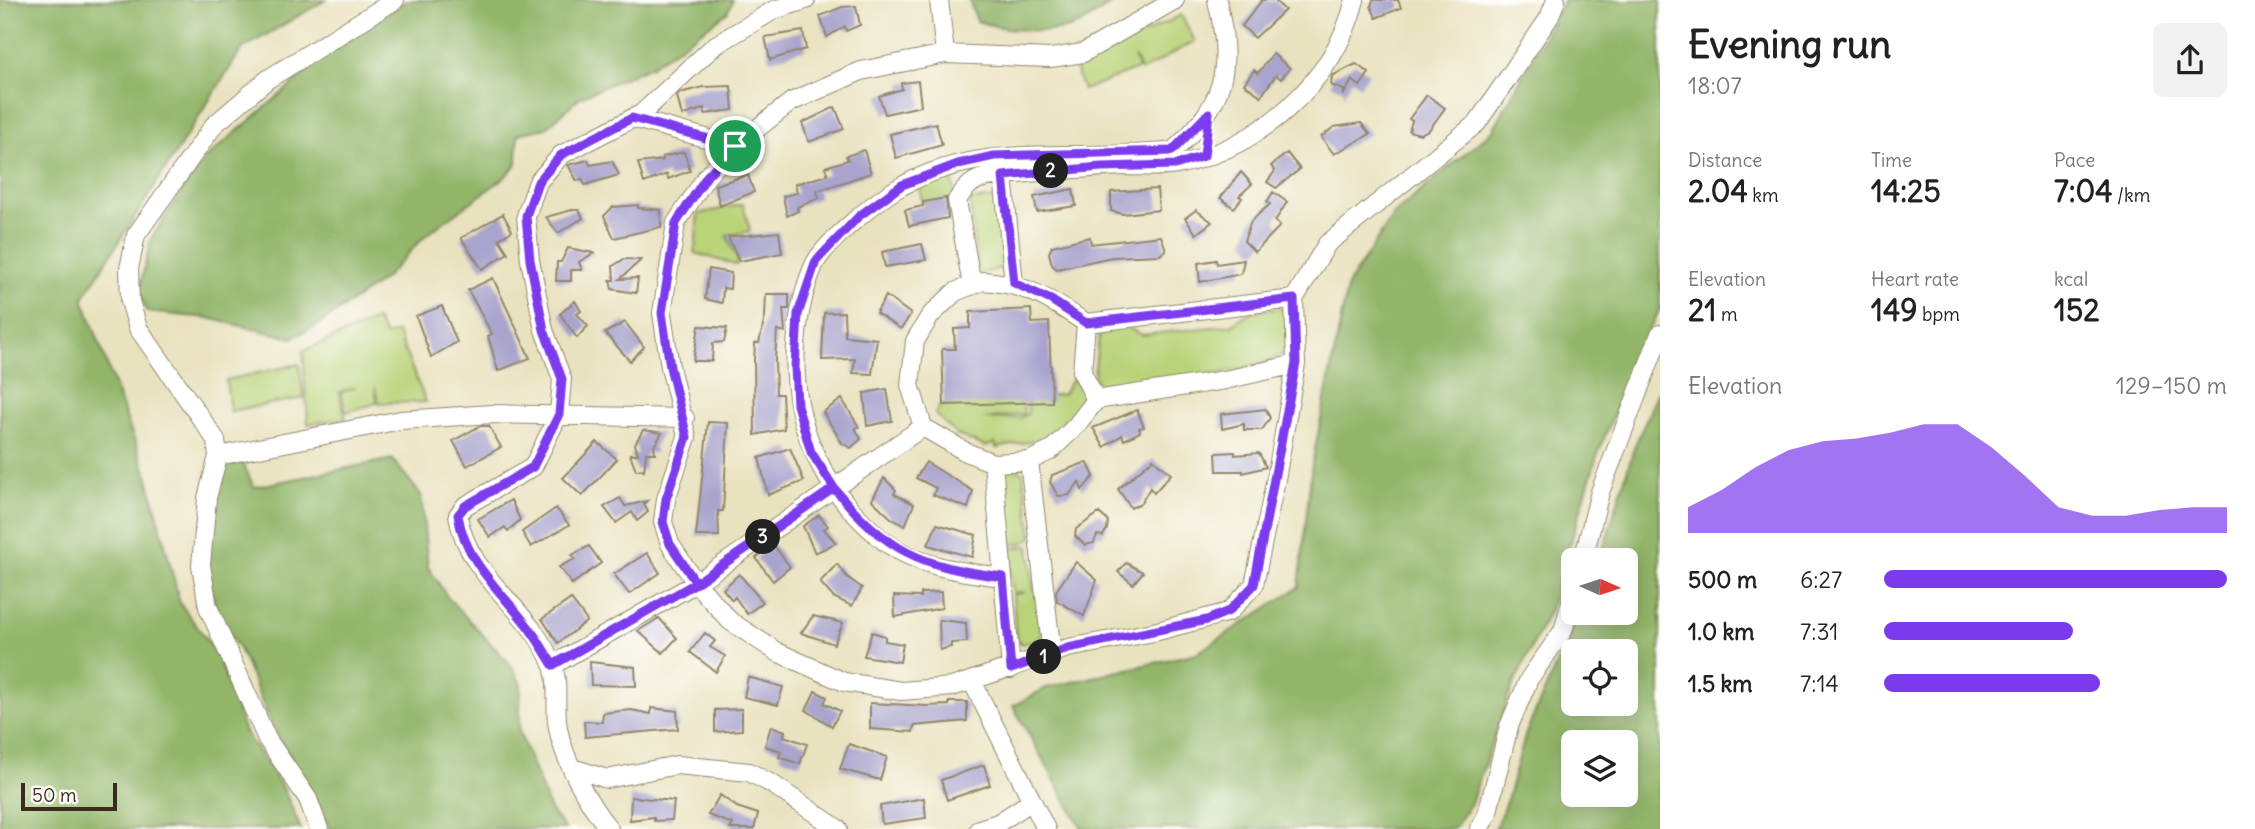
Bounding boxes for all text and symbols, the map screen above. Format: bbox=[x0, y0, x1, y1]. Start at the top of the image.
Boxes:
text: Evening run bbox=[1688, 21, 1891, 68]
button: share bbox=[2153, 23, 2227, 97]
text: 18:07 bbox=[1688, 71, 1742, 100]
pin bbox=[705, 116, 765, 176]
icon: arrive bbox=[716, 127, 754, 165]
text: Distance bbox=[1688, 148, 1762, 172]
text: Time bbox=[1871, 148, 1912, 172]
text: Pace bbox=[2054, 148, 2095, 172]
pin: 2 bbox=[1034, 154, 1068, 188]
text: 2 bbox=[1045, 158, 1056, 182]
text: 2.04 bbox=[1688, 172, 1748, 210]
text: 14:25 bbox=[1871, 172, 1941, 210]
text: 7:04 bbox=[2054, 172, 2113, 210]
text: km bbox=[1748, 183, 1779, 207]
text: /km bbox=[2113, 183, 2150, 207]
text: Elevation bbox=[1688, 267, 1766, 291]
text: Heart rate bbox=[1871, 267, 1959, 291]
text: kcal bbox=[2054, 267, 2088, 291]
text: 21 bbox=[1688, 291, 1716, 329]
text: 149 bbox=[1871, 291, 1918, 329]
text: 152 bbox=[2054, 291, 2100, 329]
text: m bbox=[1716, 302, 1738, 326]
text: bpm bbox=[1918, 302, 1960, 326]
text: Elevation bbox=[1688, 371, 1782, 400]
text: 129–150 m bbox=[2116, 371, 2227, 400]
pin: 3 bbox=[746, 520, 780, 554]
text: 3 bbox=[757, 524, 768, 548]
north arrow bbox=[1561, 548, 1638, 625]
map controls bbox=[1561, 548, 1638, 807]
text: 500 m bbox=[1688, 565, 1757, 594]
text: 6:27 bbox=[1800, 565, 1842, 594]
text: 1.0 km bbox=[1688, 617, 1754, 646]
text: 7:31 bbox=[1800, 617, 1838, 646]
button: locate bbox=[1561, 639, 1638, 716]
pin: 1 bbox=[1026, 640, 1062, 674]
text: 1 bbox=[1040, 644, 1047, 668]
text: 1.5 km bbox=[1688, 669, 1753, 698]
text: 7:14 bbox=[1800, 669, 1839, 698]
button: layers bbox=[1561, 730, 1638, 807]
scale bar bbox=[21, 780, 117, 812]
text: 50 m bbox=[32, 783, 77, 807]

